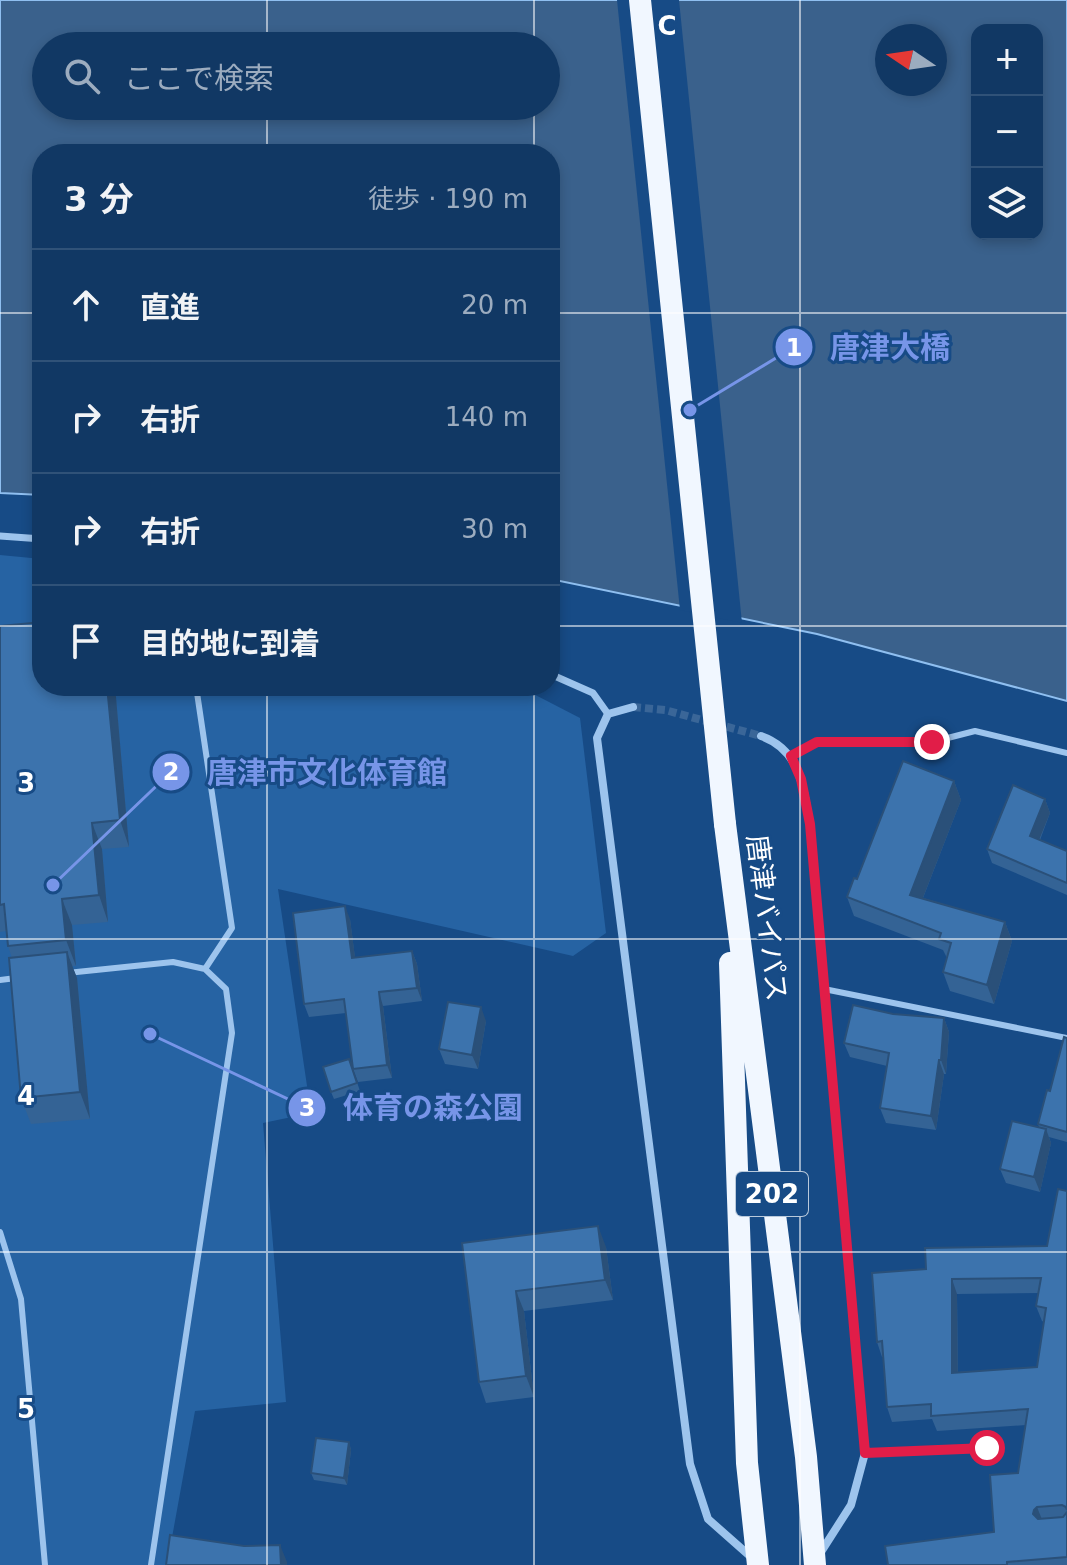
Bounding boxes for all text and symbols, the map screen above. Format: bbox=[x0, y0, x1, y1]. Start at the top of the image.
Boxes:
text: C bbox=[657, 11, 677, 41]
north arrow bbox=[875, 24, 947, 96]
map controls bbox=[971, 24, 1043, 240]
button: + bbox=[971, 24, 1043, 96]
search box bbox=[32, 32, 560, 120]
icon: search bbox=[60, 54, 104, 98]
text: ここで検索 bbox=[124, 61, 274, 96]
button: − bbox=[971, 96, 1043, 168]
button: layers bbox=[971, 168, 1043, 240]
text: 3 分 bbox=[64, 179, 134, 219]
text: 徒歩 · 190 m bbox=[368, 184, 528, 214]
icon: ahead bbox=[64, 283, 108, 327]
text: 直進 bbox=[140, 290, 200, 325]
text: 20 m bbox=[461, 290, 528, 320]
callout: 唐津大橋 bbox=[774, 320, 966, 374]
text: 唐津大橋 bbox=[830, 330, 950, 365]
text: 1 bbox=[786, 334, 802, 362]
icon: right bbox=[64, 395, 108, 439]
text: 右折 bbox=[140, 402, 200, 437]
text: 140 m bbox=[445, 402, 528, 432]
icon: right bbox=[64, 507, 108, 551]
text: 右折 bbox=[140, 514, 200, 549]
text: 30 m bbox=[461, 514, 528, 544]
icon: arrive bbox=[64, 619, 108, 663]
text: 目的地に到着 bbox=[140, 626, 320, 661]
route end bbox=[914, 724, 950, 760]
callout: 唐津市文化体育館 bbox=[151, 745, 463, 799]
text: 唐津市文化体育館 bbox=[207, 755, 447, 790]
text: 2 bbox=[163, 758, 179, 786]
text: 3 bbox=[17, 768, 35, 798]
street label: 唐津バイパス bbox=[740, 833, 794, 1003]
text: 4 bbox=[17, 1081, 35, 1111]
callout: 体育の森公園 bbox=[287, 1081, 539, 1135]
text: 体育の森公園 bbox=[343, 1090, 523, 1125]
text: 3 bbox=[299, 1094, 315, 1122]
road number: 202 bbox=[736, 1172, 808, 1216]
text: 5 bbox=[17, 1394, 35, 1424]
route start bbox=[969, 1430, 1005, 1466]

